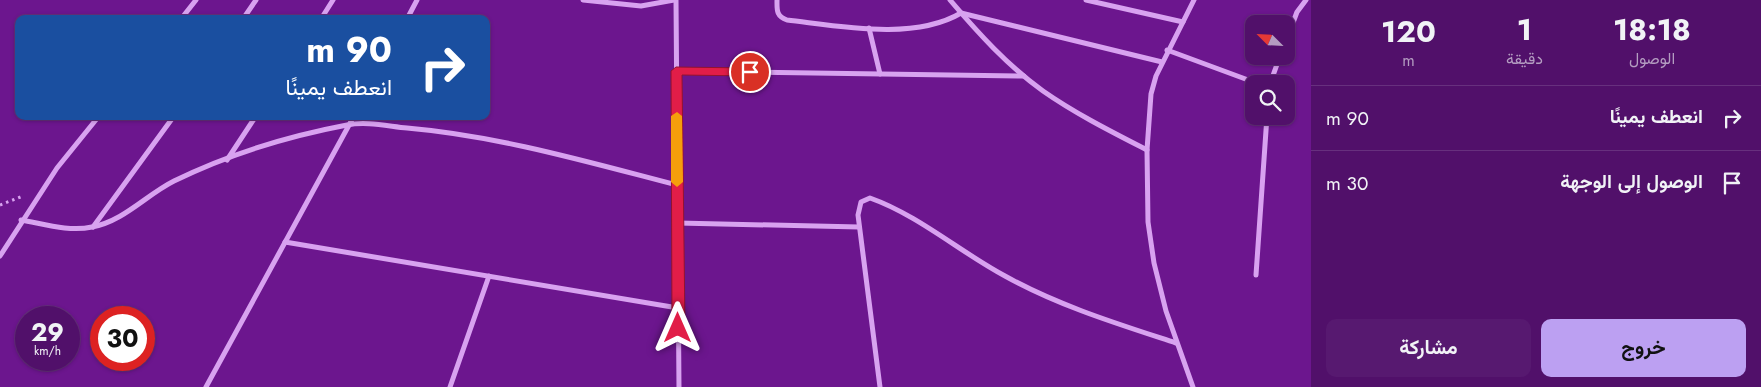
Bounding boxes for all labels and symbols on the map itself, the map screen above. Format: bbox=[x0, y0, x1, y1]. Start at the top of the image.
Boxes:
north arrow bbox=[1245, 15, 1295, 65]
pin bbox=[729, 51, 771, 93]
position arrow bbox=[651, 301, 703, 353]
speed limit sign: 30 bbox=[90, 306, 155, 371]

